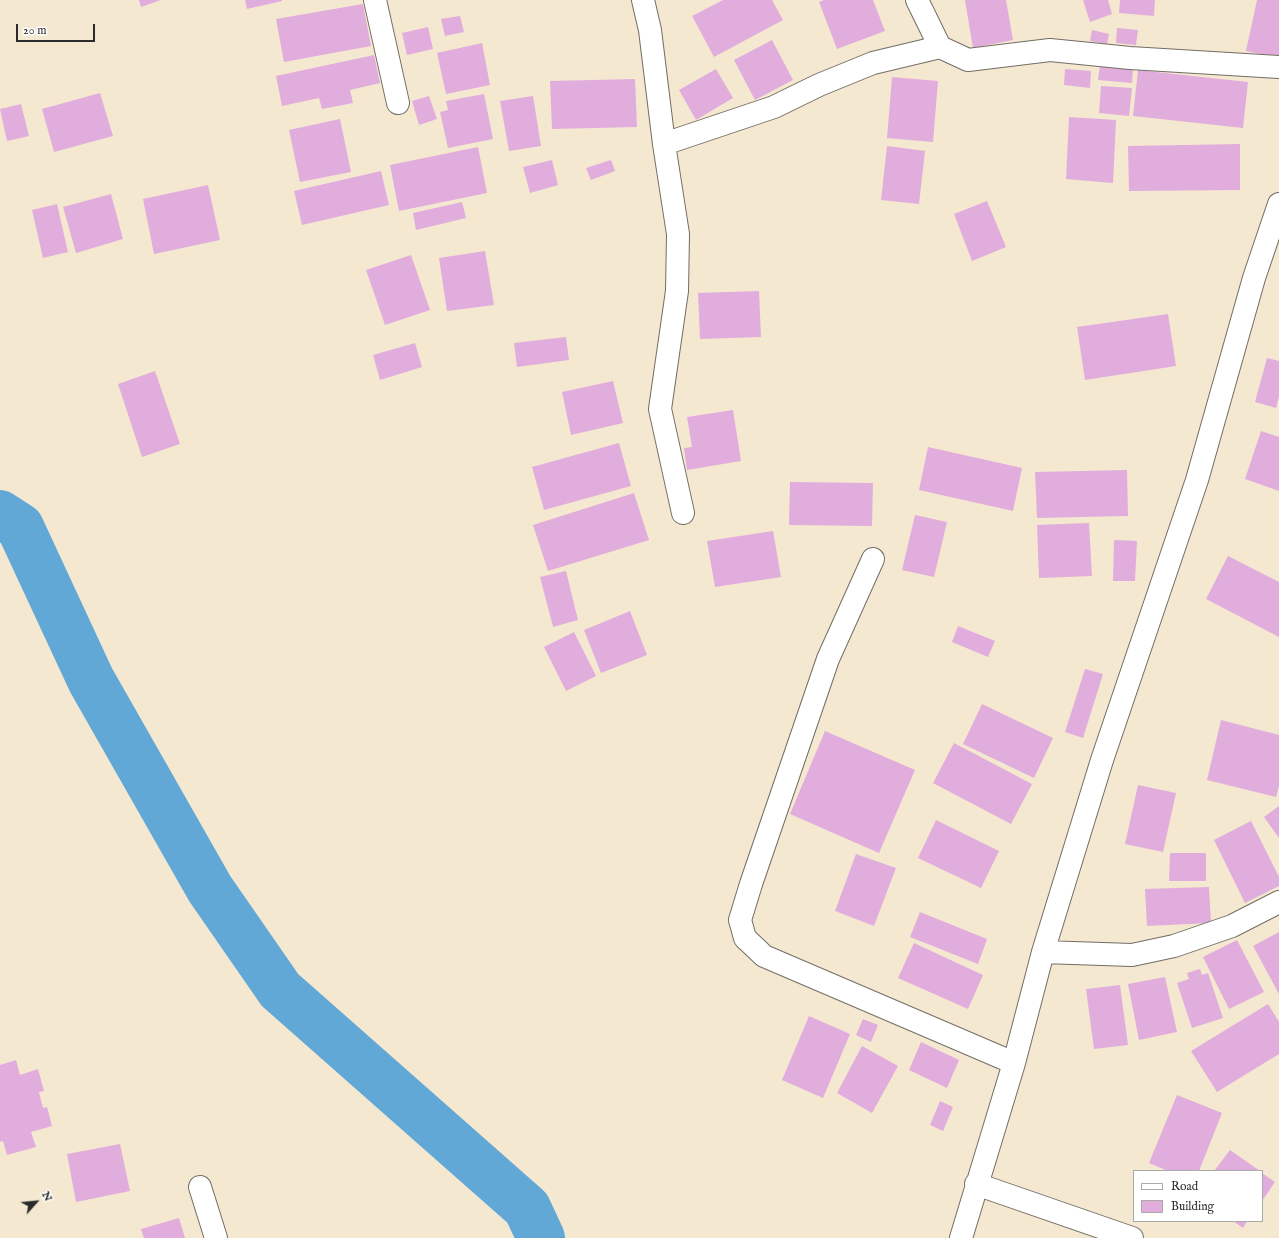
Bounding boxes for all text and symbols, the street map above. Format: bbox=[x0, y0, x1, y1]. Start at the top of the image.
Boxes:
scale bar bbox=[18, 16, 97, 42]
text: 20 m bbox=[23, 23, 46, 38]
legend bbox=[1133, 1170, 1263, 1222]
text: Road bbox=[1171, 1179, 1198, 1194]
north arrow bbox=[16, 1182, 56, 1222]
text: N bbox=[38, 1189, 55, 1204]
text: Building bbox=[1171, 1199, 1214, 1214]

